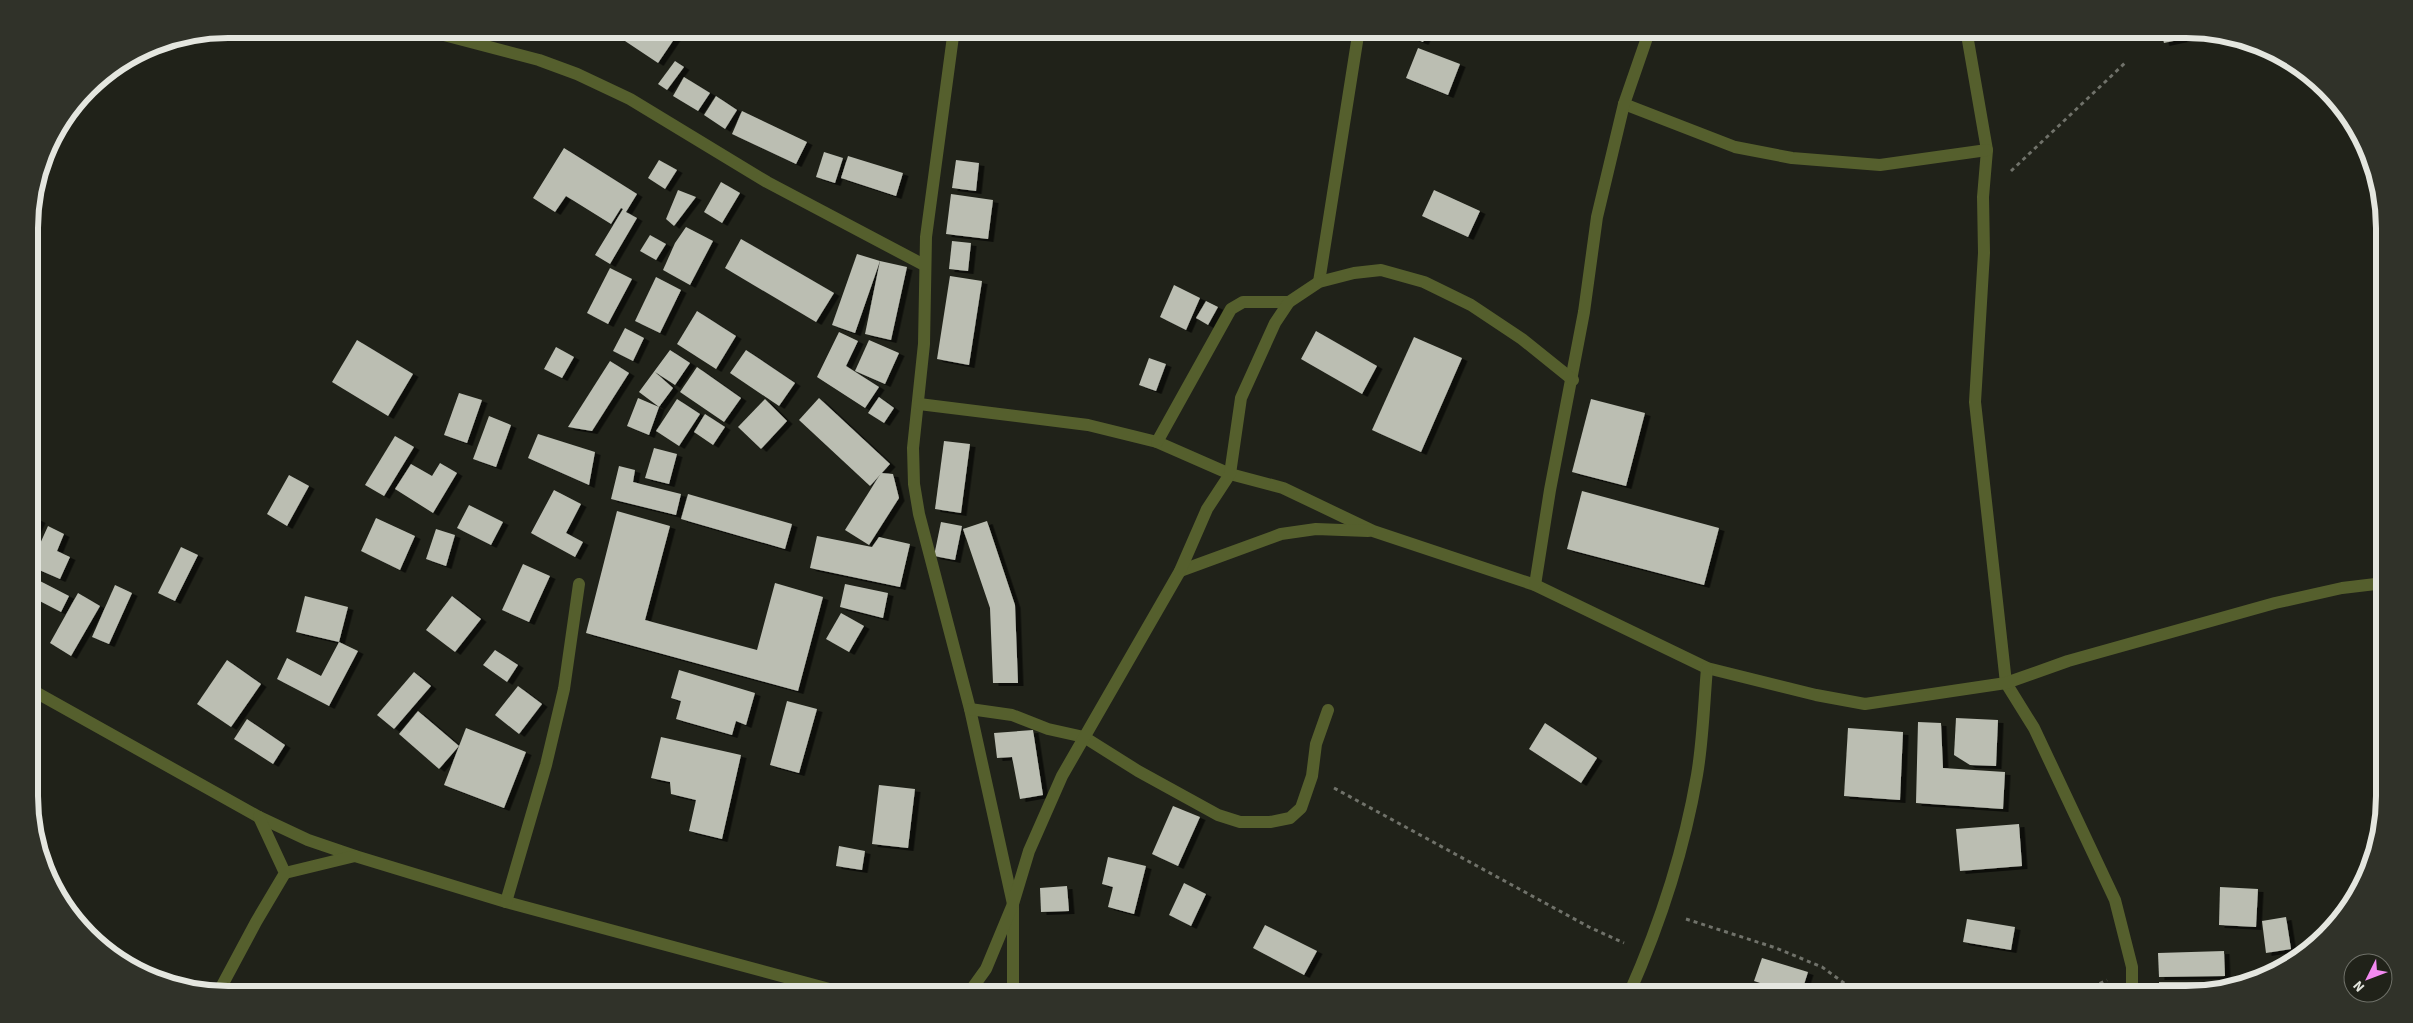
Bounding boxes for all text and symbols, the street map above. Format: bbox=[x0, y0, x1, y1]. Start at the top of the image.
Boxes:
north arrow bbox=[2343, 953, 2393, 1003]
text: N bbox=[2349, 976, 2370, 996]

